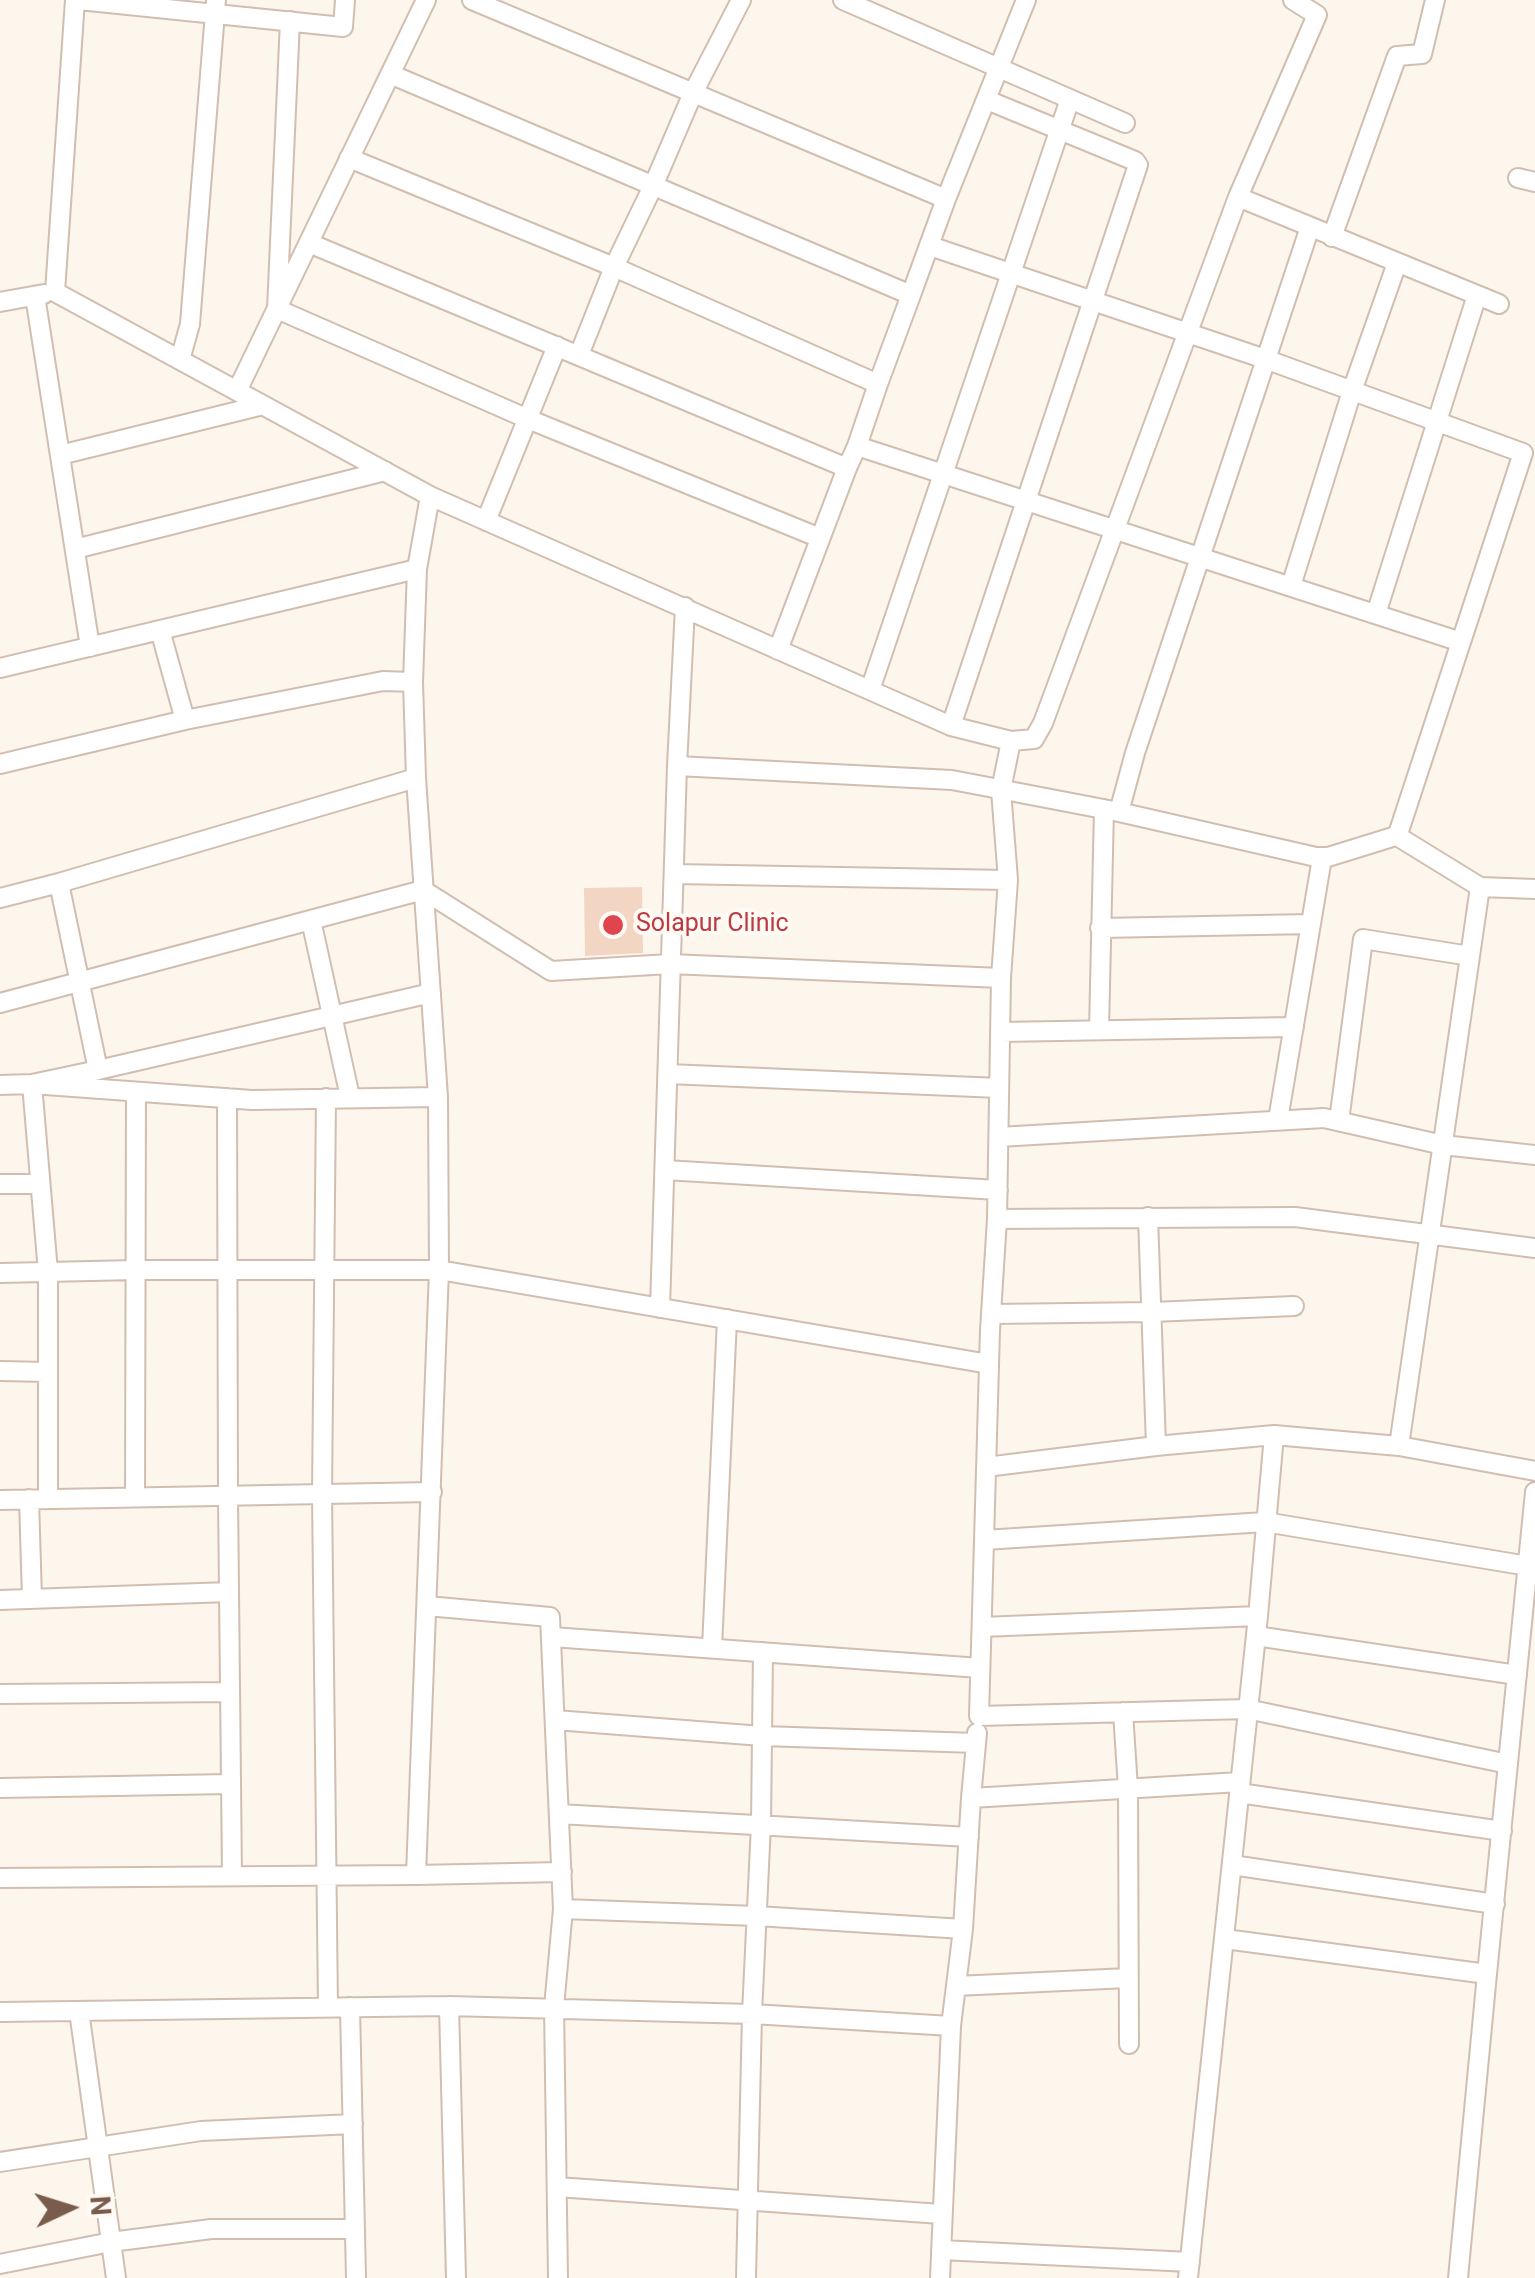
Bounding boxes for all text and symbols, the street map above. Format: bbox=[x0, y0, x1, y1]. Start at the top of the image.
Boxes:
place label: Solapur Clinic bbox=[636, 910, 789, 940]
marker: Solapur Clinic bbox=[600, 912, 626, 938]
north arrow bbox=[20, 2158, 120, 2258]
text: N bbox=[83, 2195, 118, 2217]

